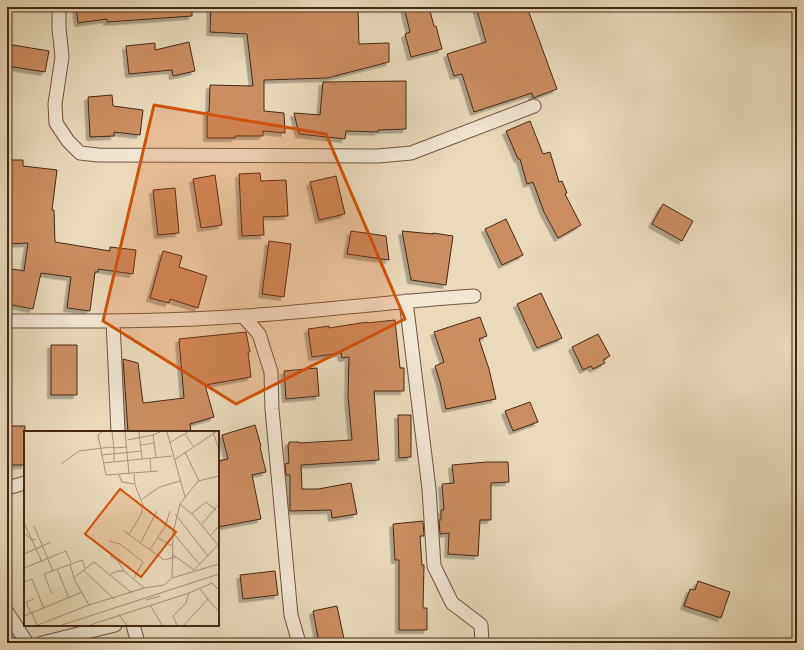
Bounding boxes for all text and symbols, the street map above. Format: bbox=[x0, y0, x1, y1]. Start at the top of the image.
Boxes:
inset map bbox=[24, 431, 219, 626]

